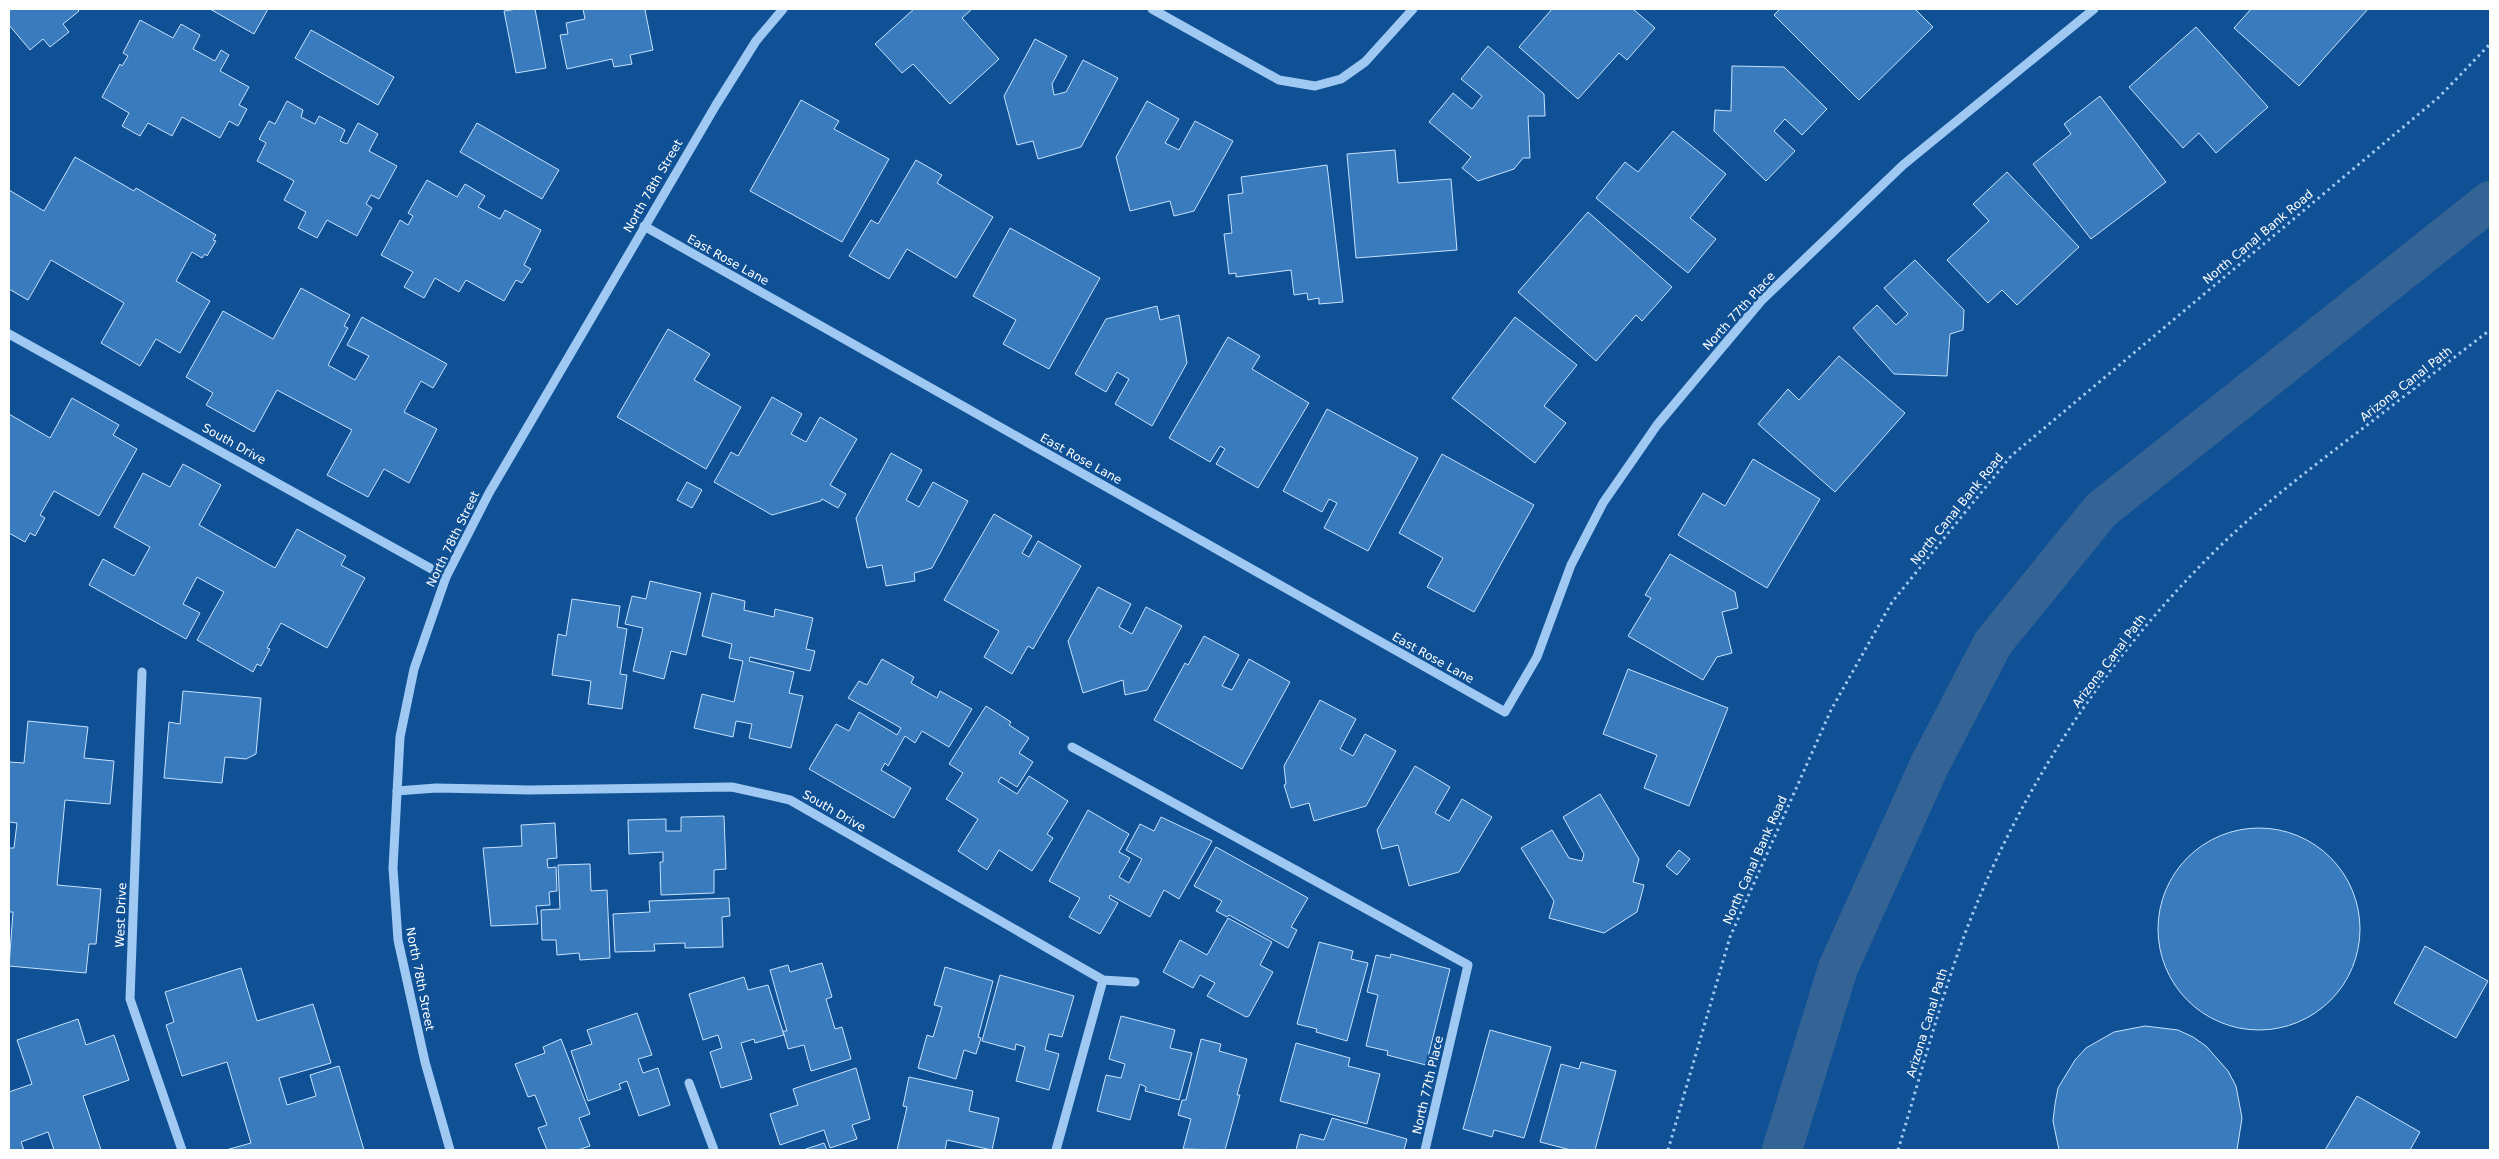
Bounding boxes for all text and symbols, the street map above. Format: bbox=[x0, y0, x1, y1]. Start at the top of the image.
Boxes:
street label: North 78th Street bbox=[621, 137, 686, 235]
street label: North Canal Bank Road bbox=[2200, 187, 2316, 287]
street label: East Rose Lane bbox=[685, 232, 771, 288]
street label: North 77th Place bbox=[1700, 269, 1778, 353]
street label: Arizona Canal Path bbox=[2357, 344, 2455, 424]
street label: South Drive bbox=[200, 421, 268, 467]
street label: East Rose Lane bbox=[1038, 431, 1124, 487]
street label: North Canal Bank Road bbox=[1908, 450, 2006, 568]
street label: North 78th Street bbox=[424, 488, 482, 589]
street label: Arizona Canal Path bbox=[2069, 612, 2149, 710]
street label: East Rose Lane bbox=[1390, 630, 1476, 686]
street label: South Drive bbox=[800, 787, 868, 835]
street label: North Canal Bank Road bbox=[1720, 794, 1790, 926]
street label: West Drive bbox=[113, 882, 129, 948]
street label: North 78th Street bbox=[403, 926, 437, 1032]
street label: Arizona Canal Path bbox=[1904, 967, 1950, 1079]
street label: North 77th Place bbox=[1410, 1034, 1446, 1136]

